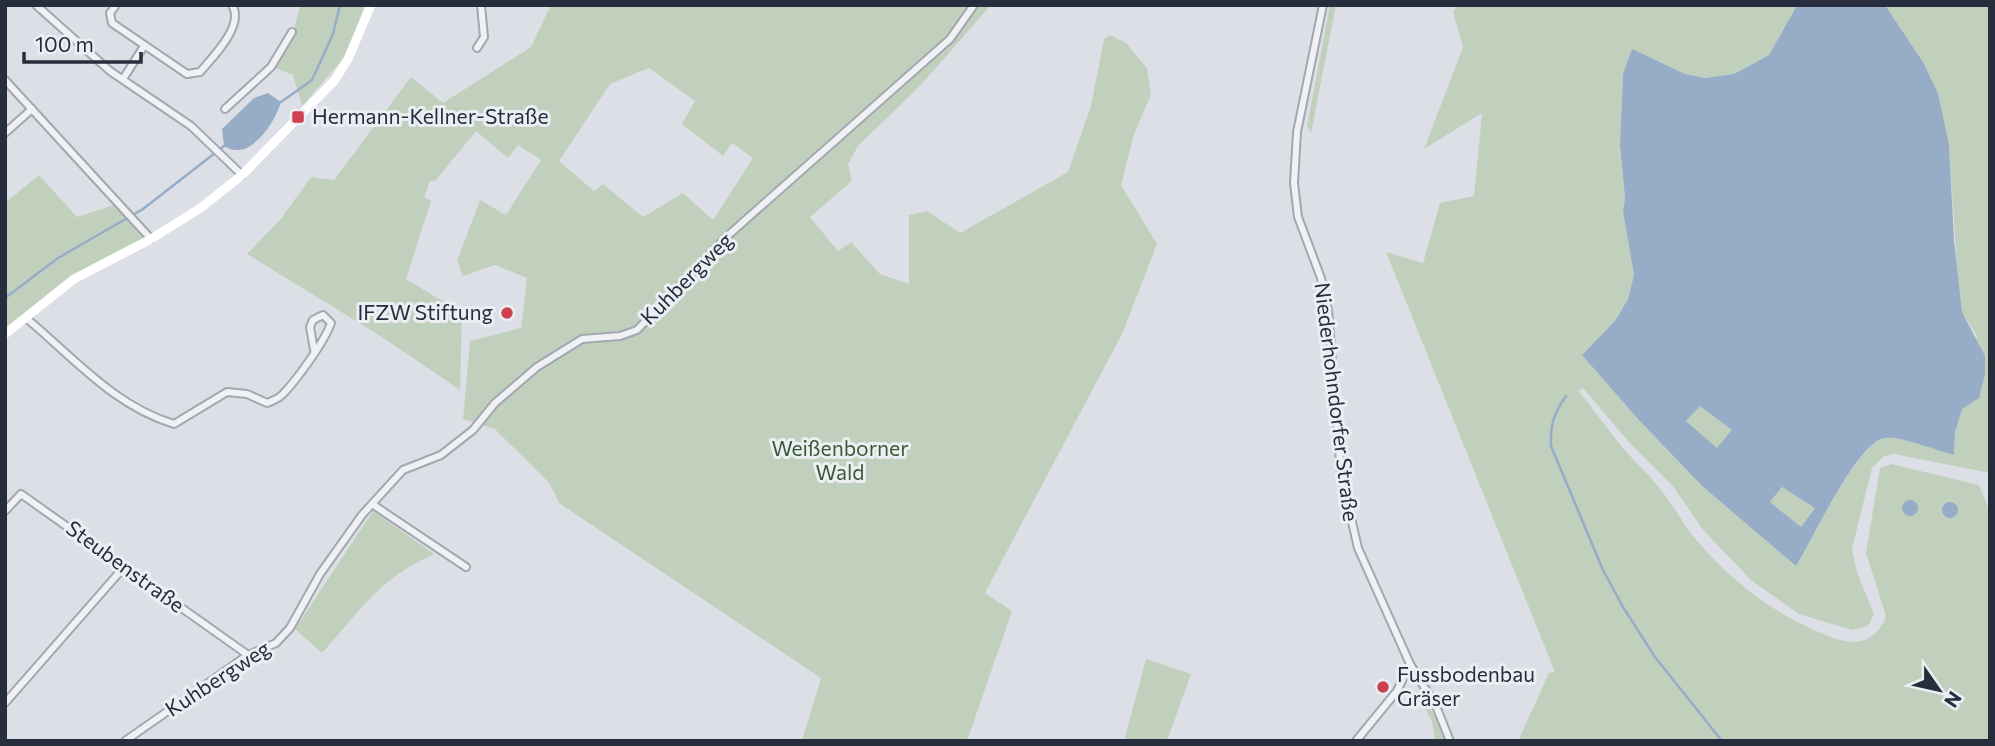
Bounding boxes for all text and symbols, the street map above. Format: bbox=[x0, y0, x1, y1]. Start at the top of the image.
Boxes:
scale bar bbox=[24, 21, 142, 65]
text: 100 m bbox=[35, 31, 94, 56]
place label: Hermann-Kellner-Straße bbox=[312, 103, 549, 128]
marker: Hermann-Kellner-Straße bbox=[290, 109, 306, 125]
street label: Kuhbergweg bbox=[635, 227, 737, 329]
street label: Niederhohndorfer Straße bbox=[1310, 281, 1365, 523]
place label: IFZW Stiftung bbox=[357, 299, 493, 324]
marker: IFZW Stiftung bbox=[499, 305, 515, 321]
park label: Weißenborner Wald bbox=[771, 435, 909, 484]
street label: Steubenstraße bbox=[62, 515, 190, 617]
street label: Kuhbergweg bbox=[160, 635, 274, 721]
north arrow bbox=[1904, 655, 1974, 725]
place label: Fussbodenbau Gräser bbox=[1397, 661, 1535, 710]
marker: Fussbodenbau Gräser bbox=[1375, 679, 1391, 695]
text: N bbox=[1940, 687, 1967, 712]

